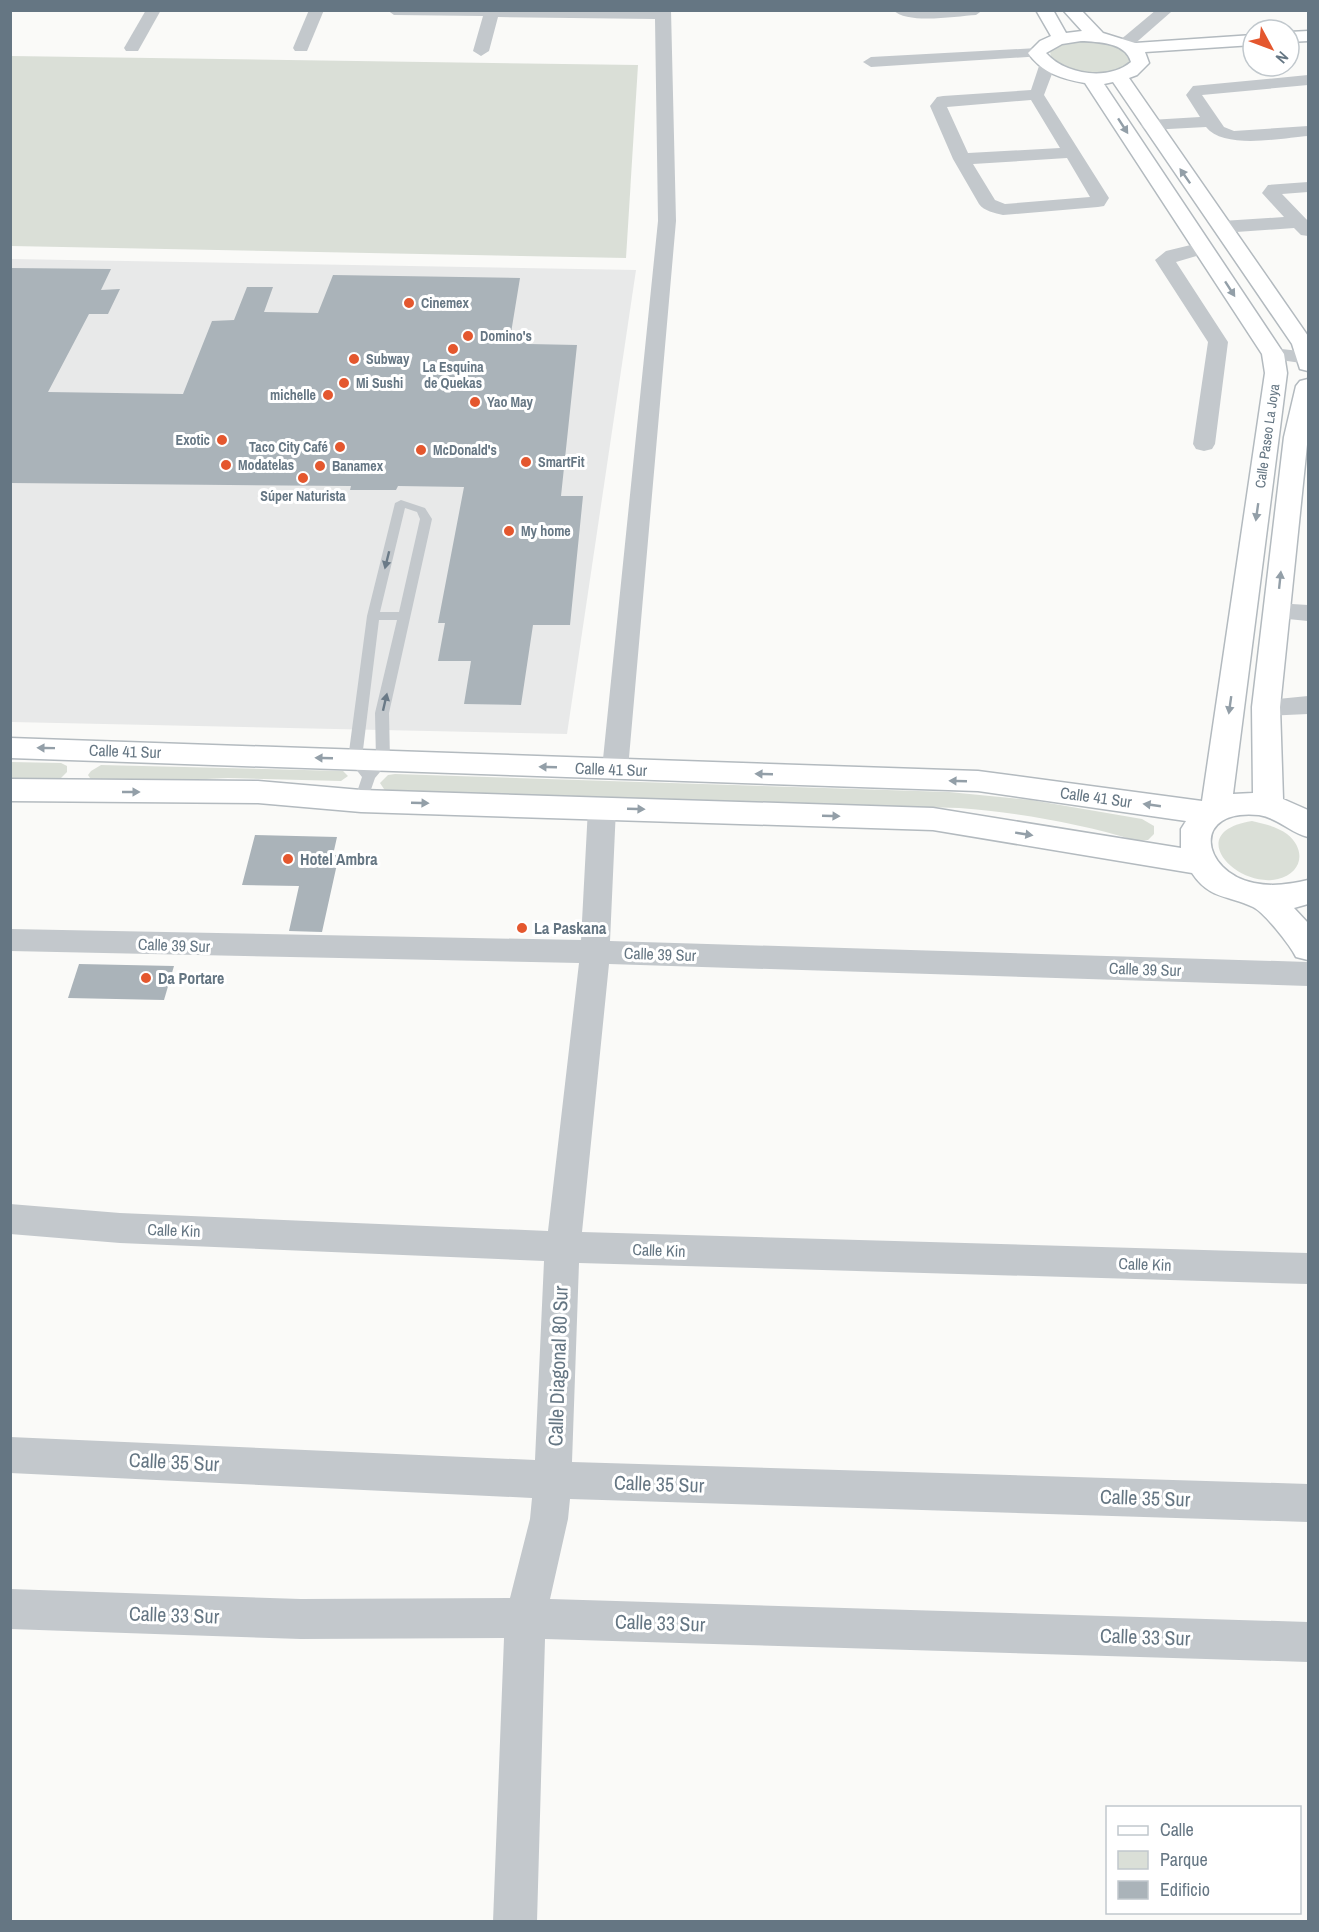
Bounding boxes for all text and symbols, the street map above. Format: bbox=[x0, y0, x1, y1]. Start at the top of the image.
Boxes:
north arrow bbox=[1241, 18, 1301, 78]
text: N bbox=[1271, 47, 1294, 69]
one-way arrow bbox=[1117, 118, 1129, 134]
one-way arrow bbox=[1179, 168, 1191, 184]
one-way arrow bbox=[1225, 281, 1236, 298]
place label: Cinemex bbox=[421, 294, 469, 312]
marker: Cinemex bbox=[402, 296, 416, 310]
place label: Domino's bbox=[480, 327, 532, 345]
marker: Domino's bbox=[461, 329, 475, 343]
marker: La Esquina de Quekas bbox=[446, 342, 460, 356]
place label: Subway bbox=[366, 350, 410, 368]
marker: Subway bbox=[347, 352, 361, 366]
place label: La Esquina de Quekas bbox=[422, 358, 484, 392]
place label: Mi Sushi bbox=[356, 374, 403, 392]
marker: Mi Sushi bbox=[337, 376, 351, 390]
street label: Calle Paseo La Joya bbox=[1251, 382, 1283, 489]
place label: michelle bbox=[270, 386, 316, 404]
marker: michelle bbox=[321, 388, 335, 402]
place label: Yao May bbox=[487, 393, 534, 411]
marker: Yao May bbox=[468, 395, 482, 409]
place label: Exotic bbox=[176, 431, 210, 449]
marker: Exotic bbox=[215, 433, 229, 447]
place label: Taco City Café bbox=[249, 438, 328, 456]
marker: Taco City Café bbox=[333, 440, 347, 454]
place label: McDonald's bbox=[433, 441, 497, 459]
marker: McDonald's bbox=[414, 443, 428, 457]
place label: SmartFit bbox=[538, 453, 585, 471]
marker: SmartFit bbox=[519, 455, 533, 469]
place label: Modatelas bbox=[238, 456, 294, 474]
place label: Banamex bbox=[332, 457, 384, 475]
marker: Modatelas bbox=[219, 458, 233, 472]
marker: Banamex bbox=[313, 459, 327, 473]
marker: Súper Naturista bbox=[296, 471, 310, 485]
place label: Súper Naturista bbox=[260, 487, 346, 505]
one-way arrow bbox=[1252, 503, 1261, 522]
place label: My home bbox=[521, 522, 571, 540]
marker: My home bbox=[502, 524, 516, 538]
one-way arrow bbox=[381, 551, 391, 569]
one-way arrow bbox=[1275, 571, 1284, 590]
one-way arrow bbox=[380, 693, 390, 711]
one-way arrow bbox=[1226, 696, 1235, 715]
street label: Calle 41 Sur bbox=[89, 739, 162, 763]
one-way arrow bbox=[36, 744, 55, 753]
one-way arrow bbox=[315, 753, 334, 763]
street label: Calle 41 Sur bbox=[575, 757, 648, 781]
one-way arrow bbox=[538, 762, 557, 772]
one-way arrow bbox=[754, 769, 773, 779]
one-way arrow bbox=[949, 776, 968, 785]
street label: Calle 41 Sur bbox=[1059, 781, 1134, 813]
one-way arrow bbox=[122, 787, 141, 797]
one-way arrow bbox=[410, 798, 429, 807]
one-way arrow bbox=[1142, 801, 1161, 810]
one-way arrow bbox=[626, 805, 645, 814]
one-way arrow bbox=[821, 811, 840, 820]
one-way arrow bbox=[1015, 830, 1034, 839]
place label: Hotel Ambra bbox=[300, 848, 378, 870]
marker: Hotel Ambra bbox=[281, 852, 295, 866]
place label: La Paskana bbox=[534, 917, 607, 939]
marker: La Paskana bbox=[515, 921, 529, 935]
street label: Calle 39 Sur bbox=[138, 933, 211, 957]
street label: Calle 39 Sur bbox=[624, 942, 697, 966]
street label: Calle 39 Sur bbox=[1109, 957, 1182, 981]
place label: Da Portare bbox=[158, 967, 224, 989]
marker: Da Portare bbox=[139, 971, 153, 985]
street label: Calle Kin bbox=[147, 1218, 201, 1242]
street label: Calle Kin bbox=[632, 1238, 686, 1262]
street label: Calle Kin bbox=[1118, 1252, 1172, 1276]
street label: Calle Diagonal 80 Sur bbox=[541, 1285, 574, 1447]
street label: Calle 35 Sur bbox=[128, 1446, 220, 1477]
street label: Calle 35 Sur bbox=[613, 1468, 705, 1499]
street label: Calle 35 Sur bbox=[1099, 1482, 1191, 1513]
street label: Calle 33 Sur bbox=[128, 1599, 220, 1630]
street label: Calle 33 Sur bbox=[614, 1607, 706, 1638]
street label: Calle 33 Sur bbox=[1099, 1621, 1191, 1652]
legend bbox=[1106, 1806, 1301, 1914]
text: Calle bbox=[1160, 1817, 1194, 1842]
text: Parque bbox=[1160, 1847, 1208, 1872]
text: Edificio bbox=[1160, 1877, 1210, 1902]

